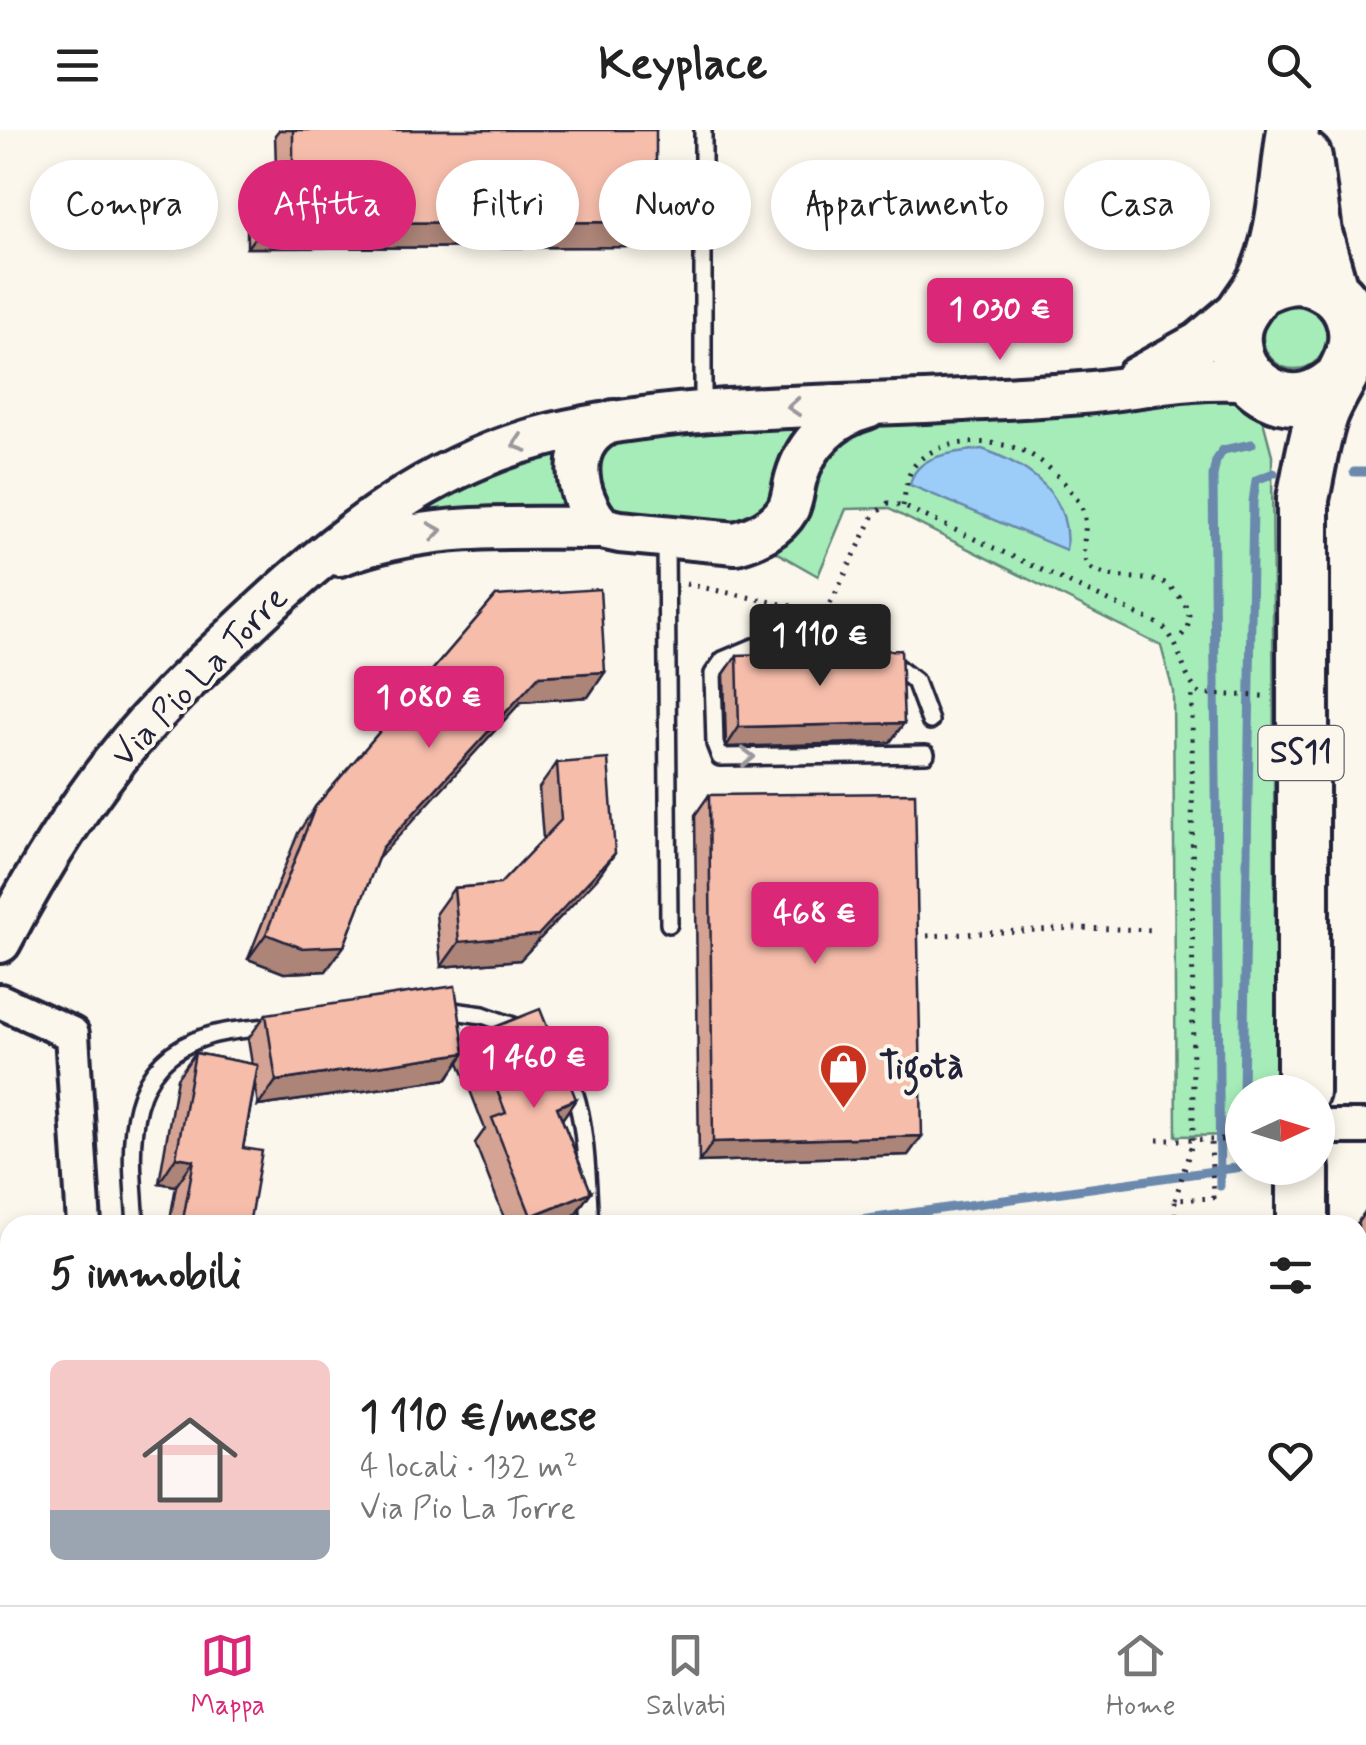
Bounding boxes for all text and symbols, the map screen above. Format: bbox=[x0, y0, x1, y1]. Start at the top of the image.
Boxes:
text: Keyplace bbox=[599, 36, 767, 95]
icon: menu bbox=[50, 38, 105, 93]
icon: search bbox=[1261, 38, 1316, 93]
chip: Compra bbox=[30, 160, 218, 250]
chip: Affitta bbox=[238, 160, 416, 250]
chip: Filtri bbox=[436, 160, 579, 250]
chip: Nuovo bbox=[599, 160, 751, 250]
chip: Appartamento bbox=[771, 160, 1044, 250]
chip: Casa bbox=[1064, 160, 1210, 250]
pin: 1 030 € bbox=[908, 278, 1092, 363]
text: 1 030 € bbox=[949, 289, 1051, 331]
one-way arrow bbox=[786, 395, 802, 417]
one-way arrow bbox=[512, 433, 529, 453]
one-way arrow bbox=[427, 521, 443, 542]
street label: Via Pio La Torre bbox=[101, 576, 299, 778]
pin: 1 110 € bbox=[728, 604, 912, 689]
text: 1 110 € bbox=[772, 615, 868, 657]
pin: 1 080 € bbox=[337, 666, 521, 751]
text: 1 080 € bbox=[376, 677, 482, 719]
road number: SS11 bbox=[1258, 726, 1344, 780]
one-way arrow bbox=[741, 747, 757, 768]
pin: 468 € bbox=[745, 882, 885, 967]
text: 468 € bbox=[773, 893, 857, 935]
pin: 1 460 € bbox=[442, 1026, 626, 1111]
text: 1 460 € bbox=[482, 1037, 587, 1079]
shop icon: Tigotà bbox=[818, 1042, 870, 1110]
place label: Tigotà bbox=[879, 1045, 964, 1096]
north arrow bbox=[1225, 1075, 1335, 1185]
map controls bbox=[1225, 1075, 1335, 1185]
text: 5 immobili bbox=[50, 1248, 242, 1303]
icon: filters bbox=[1263, 1248, 1318, 1303]
text: 1 110 €/mese bbox=[360, 1391, 597, 1446]
icon: home bbox=[130, 1400, 250, 1520]
icon: heart bbox=[1263, 1433, 1318, 1488]
text: 4 locali · 132 m² bbox=[360, 1446, 578, 1488]
text: Via Pio La Torre bbox=[360, 1488, 576, 1530]
tab: Mappa bbox=[190, 1628, 265, 1725]
tab: Salvati bbox=[646, 1628, 725, 1725]
tab: Home bbox=[1106, 1628, 1176, 1725]

